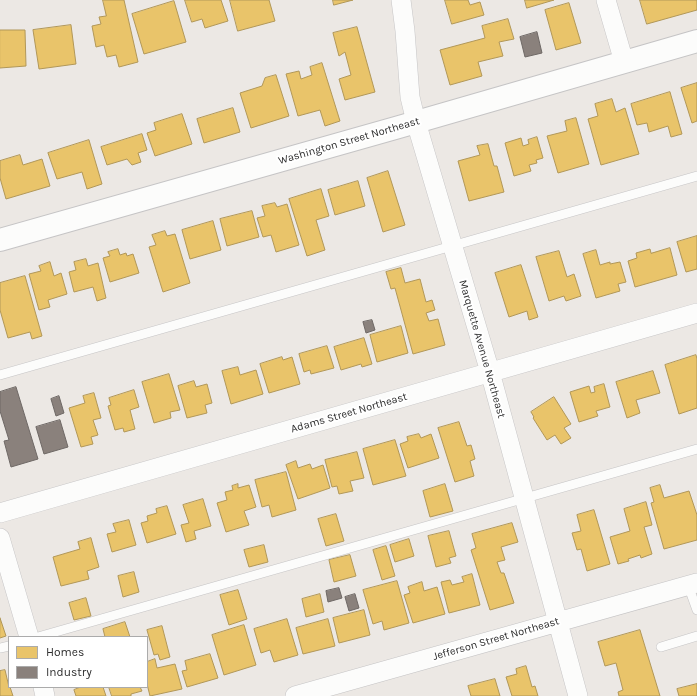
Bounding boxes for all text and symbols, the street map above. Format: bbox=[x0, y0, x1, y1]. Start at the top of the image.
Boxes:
street label: Washington Street Northeast bbox=[277, 115, 421, 167]
street label: Marquette Avenue Northeast bbox=[456, 278, 508, 420]
street label: Adams Street Northeast bbox=[289, 390, 409, 436]
street label: Jefferson Street Northeast bbox=[431, 615, 561, 663]
legend bbox=[8, 636, 148, 688]
text: Homes bbox=[46, 645, 84, 659]
text: Industry bbox=[46, 665, 92, 679]

